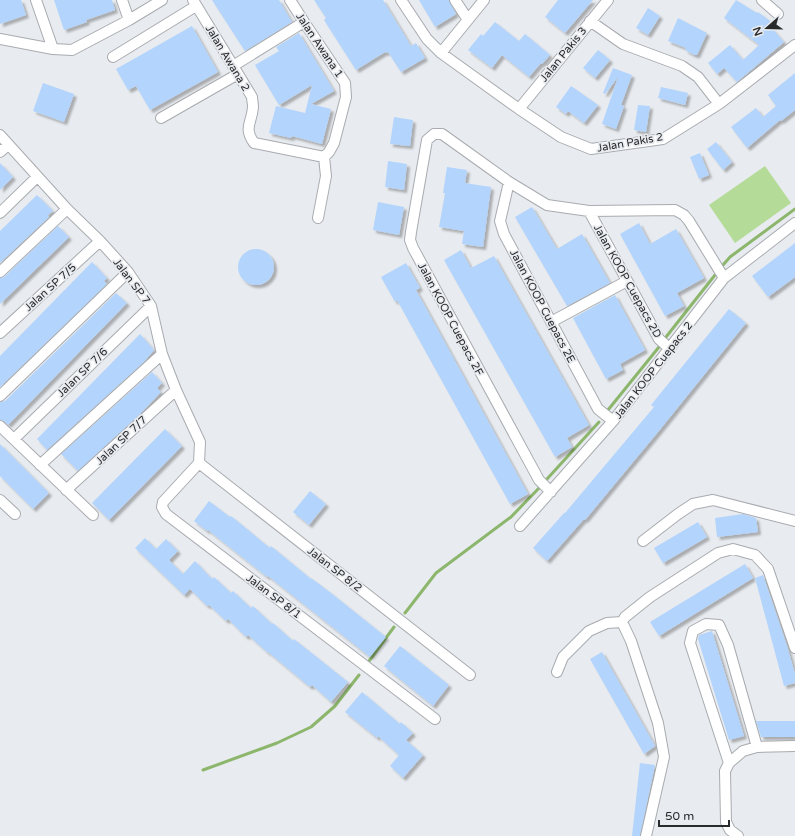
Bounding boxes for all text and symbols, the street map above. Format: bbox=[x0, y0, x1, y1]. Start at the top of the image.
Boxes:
north arrow bbox=[747, 8, 787, 48]
street label: Jalan Awana 1 bbox=[293, 11, 346, 80]
street label: Jalan Awana 2 bbox=[203, 23, 253, 94]
street label: Jalan Pakis 3 bbox=[537, 24, 590, 84]
text: N bbox=[750, 25, 766, 38]
street label: Jalan Pakis 2 bbox=[596, 130, 664, 155]
street label: Jalan KOOP Cuepacs 2D bbox=[591, 222, 664, 340]
street label: Jalan KOOP Cuepacs 2E bbox=[507, 247, 578, 365]
street label: Jalan SP 7 bbox=[110, 256, 153, 307]
street label: Jalan SP 7/5 bbox=[22, 261, 79, 314]
street label: Jalan KOOP Cuepacs 2F bbox=[415, 261, 486, 378]
street label: Jalan KOOP Cuepacs 2 bbox=[612, 319, 695, 421]
street label: Jalan SP 7/6 bbox=[54, 345, 110, 400]
street label: Jalan SP 7/7 bbox=[93, 413, 150, 467]
street label: Jalan SP 8/2 bbox=[305, 544, 365, 595]
street label: Jalan SP 8/1 bbox=[244, 571, 304, 621]
scale bar bbox=[659, 802, 729, 828]
text: 50 m bbox=[665, 809, 694, 823]

